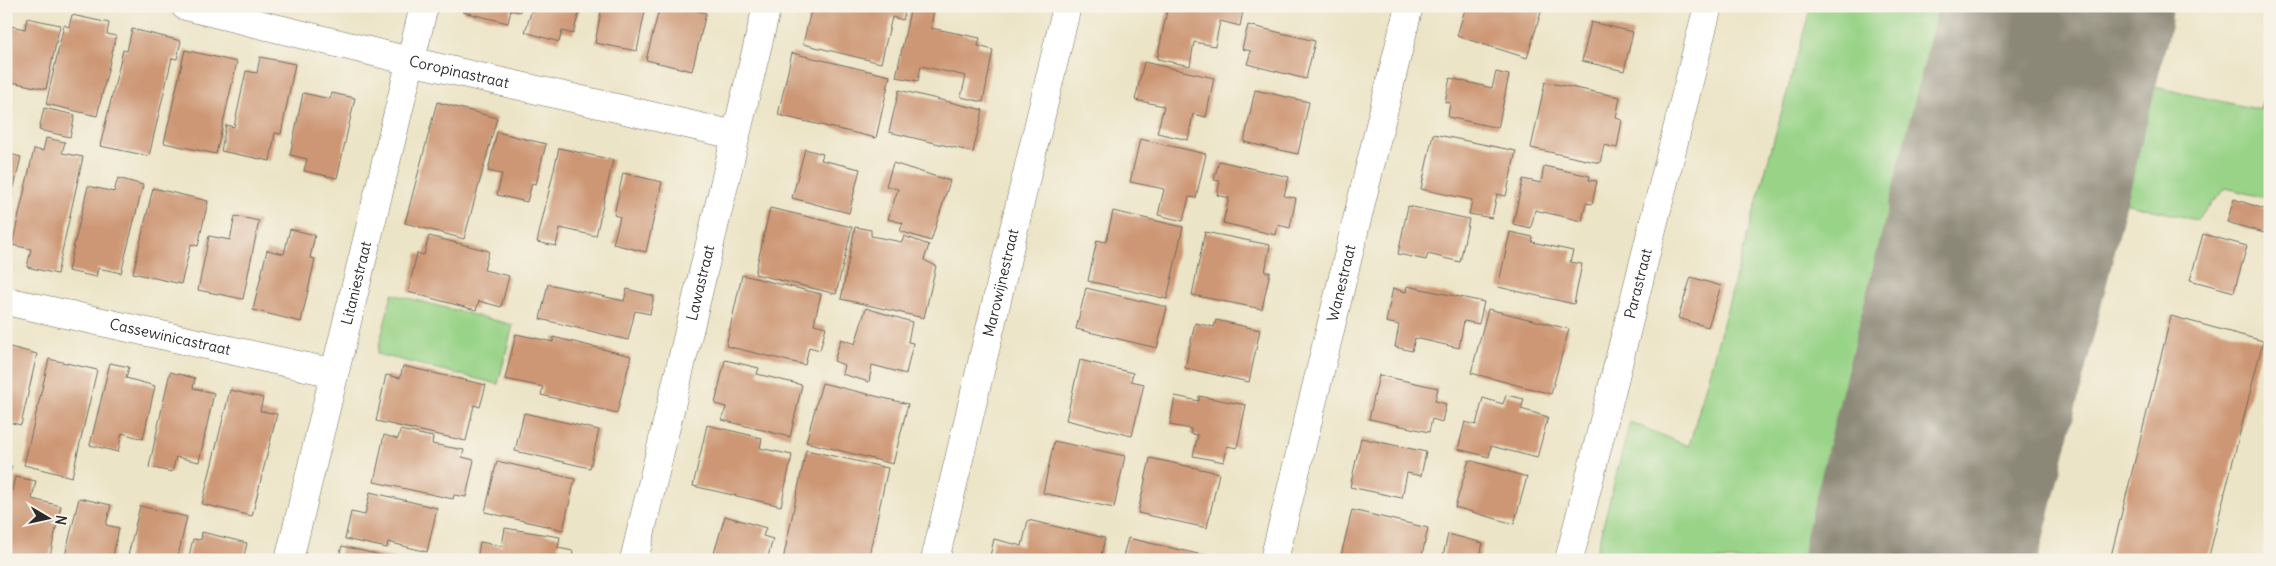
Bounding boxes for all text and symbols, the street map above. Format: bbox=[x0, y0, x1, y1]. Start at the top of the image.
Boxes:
street label: Coropinastraat bbox=[407, 51, 511, 92]
street label: Marowijnestraat bbox=[979, 227, 1023, 339]
street label: Litaniestraat bbox=[337, 239, 375, 327]
street label: Lawastraat bbox=[682, 243, 718, 322]
street label: Wanestraat bbox=[1322, 243, 1360, 323]
street label: Parastraat bbox=[1620, 246, 1656, 321]
street label: Cassewinicastraat bbox=[108, 314, 233, 359]
north arrow bbox=[22, 494, 72, 544]
text: N bbox=[51, 514, 70, 526]

